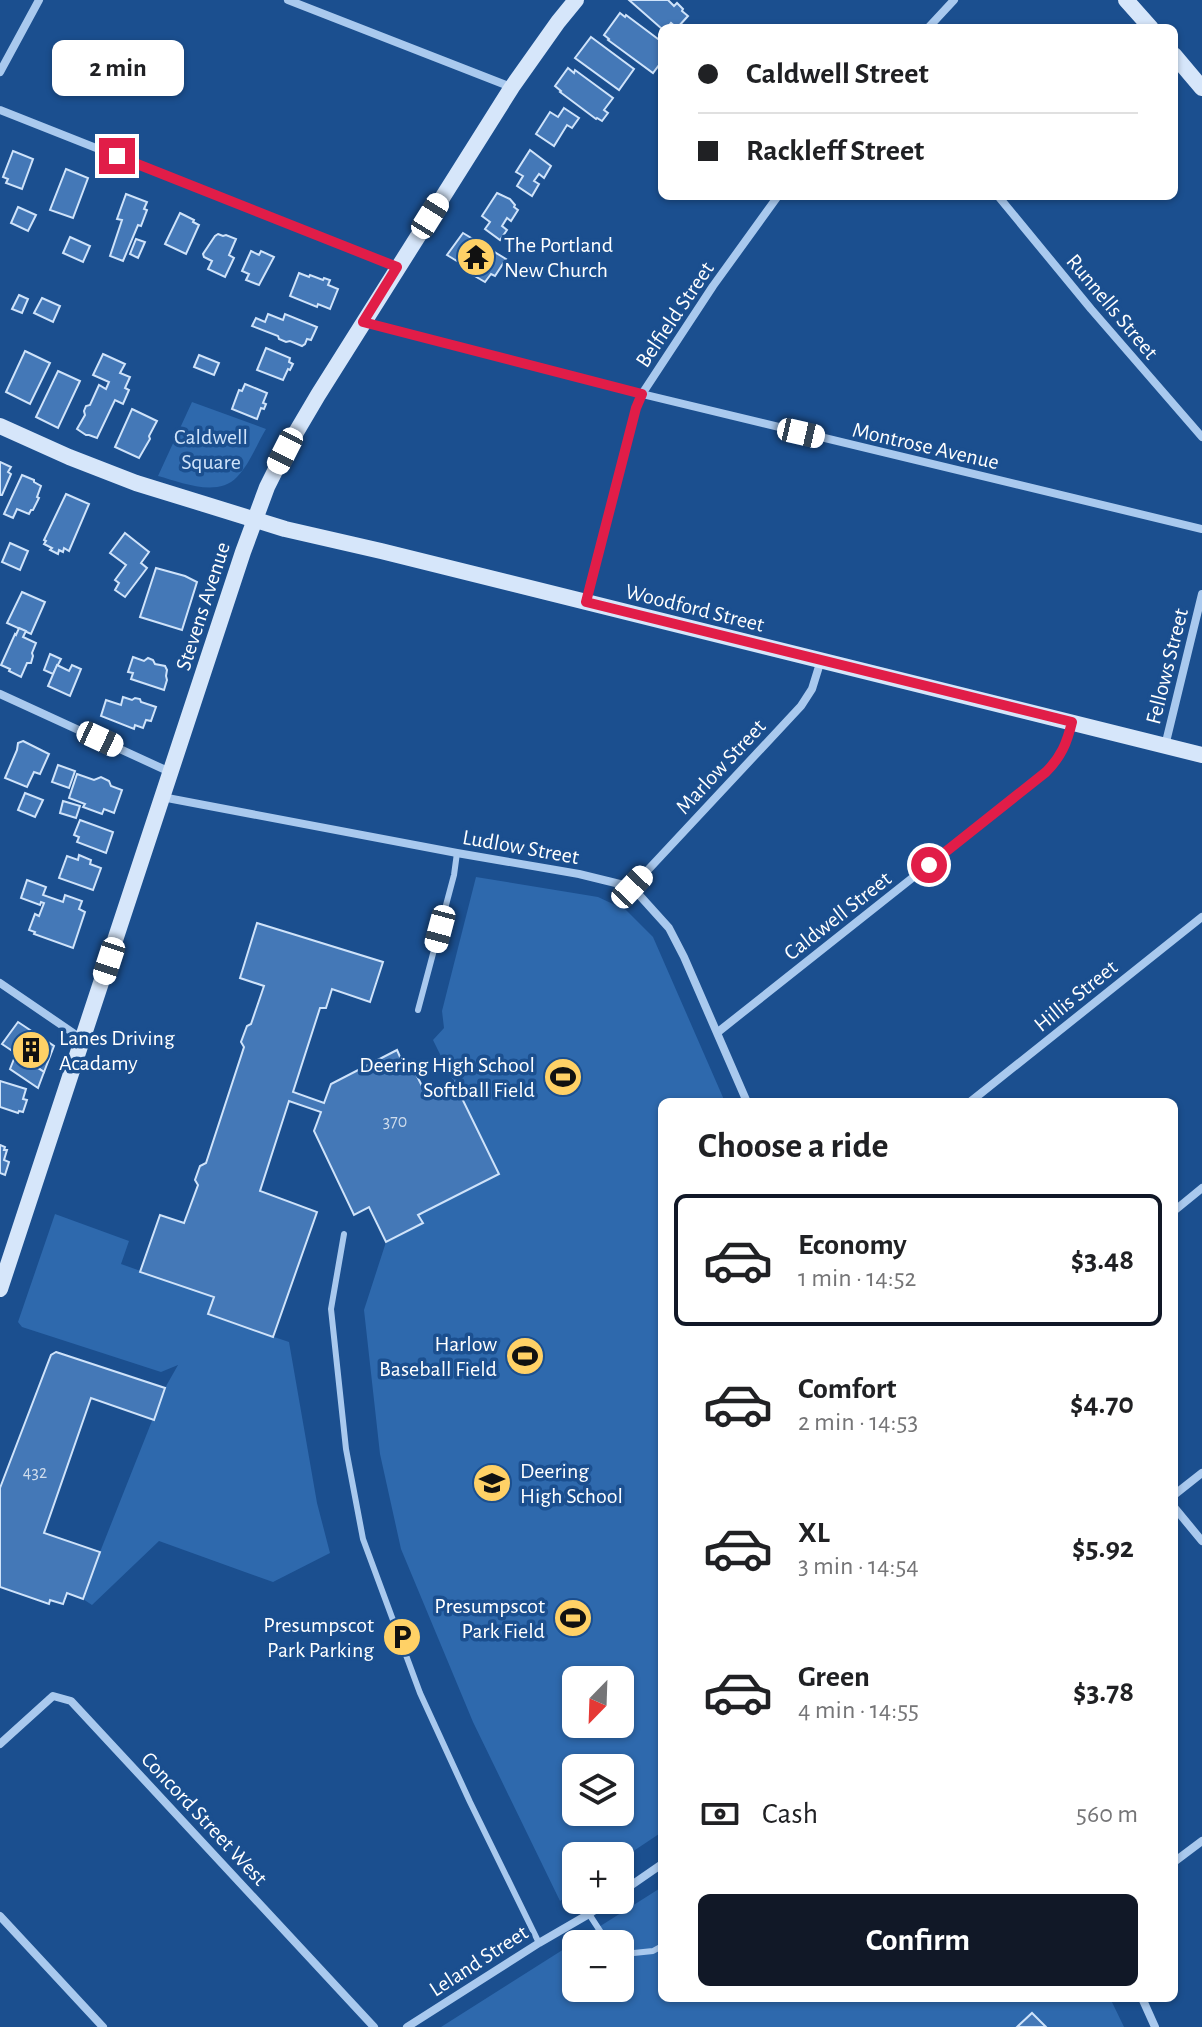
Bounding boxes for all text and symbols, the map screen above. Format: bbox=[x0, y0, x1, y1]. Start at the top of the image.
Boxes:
callout: 2 min bbox=[51, 40, 183, 96]
text: 2 min bbox=[89, 55, 147, 81]
text: Caldwell Street bbox=[746, 59, 929, 89]
text: Rackleff Street bbox=[746, 136, 924, 166]
route end bbox=[99, 138, 135, 174]
car bbox=[407, 189, 453, 243]
place label: The Portland New Church bbox=[504, 234, 613, 281]
temple icon: The Portland New Church bbox=[455, 236, 497, 278]
street label: Runnells Street bbox=[1062, 250, 1162, 363]
street label: Belfield Street bbox=[632, 258, 718, 371]
car bbox=[775, 416, 827, 450]
street label: Montrose Avenue bbox=[850, 418, 1001, 474]
car bbox=[263, 424, 307, 478]
park label: Caldwell Square bbox=[174, 426, 248, 473]
street label: Stevens Avenue bbox=[172, 539, 234, 673]
street label: Woodford Street bbox=[623, 580, 767, 636]
street label: Fellows Street bbox=[1142, 606, 1192, 726]
street label: Marlow Street bbox=[672, 715, 770, 818]
car bbox=[73, 718, 127, 760]
street label: Ludlow Street bbox=[461, 826, 581, 868]
route start bbox=[911, 847, 947, 883]
car bbox=[607, 861, 657, 913]
street label: Caldwell Street bbox=[780, 867, 895, 964]
car bbox=[422, 903, 458, 955]
car bbox=[90, 934, 128, 988]
street label: Hillis Street bbox=[1030, 956, 1121, 1036]
place label: Lanes Driving Acadamy bbox=[59, 1027, 175, 1074]
building icon: Lanes Driving Acadamy bbox=[10, 1029, 52, 1071]
place label: Deering High School Softball Field bbox=[359, 1054, 535, 1101]
sports icon: Deering High School Softball Field bbox=[542, 1056, 584, 1098]
house number: 370 bbox=[383, 1113, 407, 1131]
text: Choose a ride bbox=[698, 1128, 888, 1164]
icon: car bbox=[702, 1224, 774, 1296]
text: Economy bbox=[798, 1230, 907, 1260]
text: $3.48 bbox=[1071, 1245, 1134, 1275]
text: 1 min · 14:52 bbox=[798, 1265, 916, 1291]
place label: Harlow Baseball Field bbox=[379, 1333, 497, 1380]
sports icon: Harlow Baseball Field bbox=[504, 1335, 546, 1377]
icon: car bbox=[702, 1368, 774, 1440]
text: Comfort bbox=[798, 1374, 897, 1404]
text: $4.70 bbox=[1070, 1389, 1134, 1419]
text: 2 min · 14:53 bbox=[798, 1409, 918, 1435]
place label: Deering High School bbox=[520, 1460, 623, 1507]
school or university icon: Deering High School bbox=[471, 1462, 513, 1504]
house number: 432 bbox=[23, 1464, 47, 1482]
icon: car bbox=[702, 1512, 774, 1584]
text: XL bbox=[798, 1518, 830, 1548]
text: $5.92 bbox=[1072, 1533, 1134, 1563]
text: 3 min · 14:54 bbox=[798, 1553, 919, 1579]
place label: Presumpscot Park Field bbox=[434, 1595, 545, 1642]
sports icon: Presumpscot Park Field bbox=[552, 1597, 594, 1639]
place label: Presumpscot Park Parking bbox=[263, 1614, 374, 1661]
parking icon: Presumpscot Park Parking bbox=[381, 1616, 423, 1658]
icon: car bbox=[702, 1656, 774, 1728]
text: Green bbox=[798, 1662, 870, 1692]
north arrow bbox=[562, 1666, 634, 1738]
map controls bbox=[562, 1666, 634, 2002]
text: $3.78 bbox=[1073, 1677, 1134, 1707]
text: 4 min · 14:55 bbox=[798, 1697, 919, 1723]
street label: Concord Street West bbox=[137, 1748, 271, 1890]
button: layers bbox=[562, 1754, 634, 1826]
icon: cash bbox=[698, 1792, 742, 1836]
text: Cash bbox=[762, 1799, 818, 1829]
text: 560 m bbox=[1076, 1801, 1138, 1827]
button: + bbox=[562, 1842, 634, 1914]
button: Confirm bbox=[698, 1894, 1138, 1986]
street label: Leland Street bbox=[425, 1921, 532, 2001]
button: − bbox=[562, 1930, 634, 2002]

